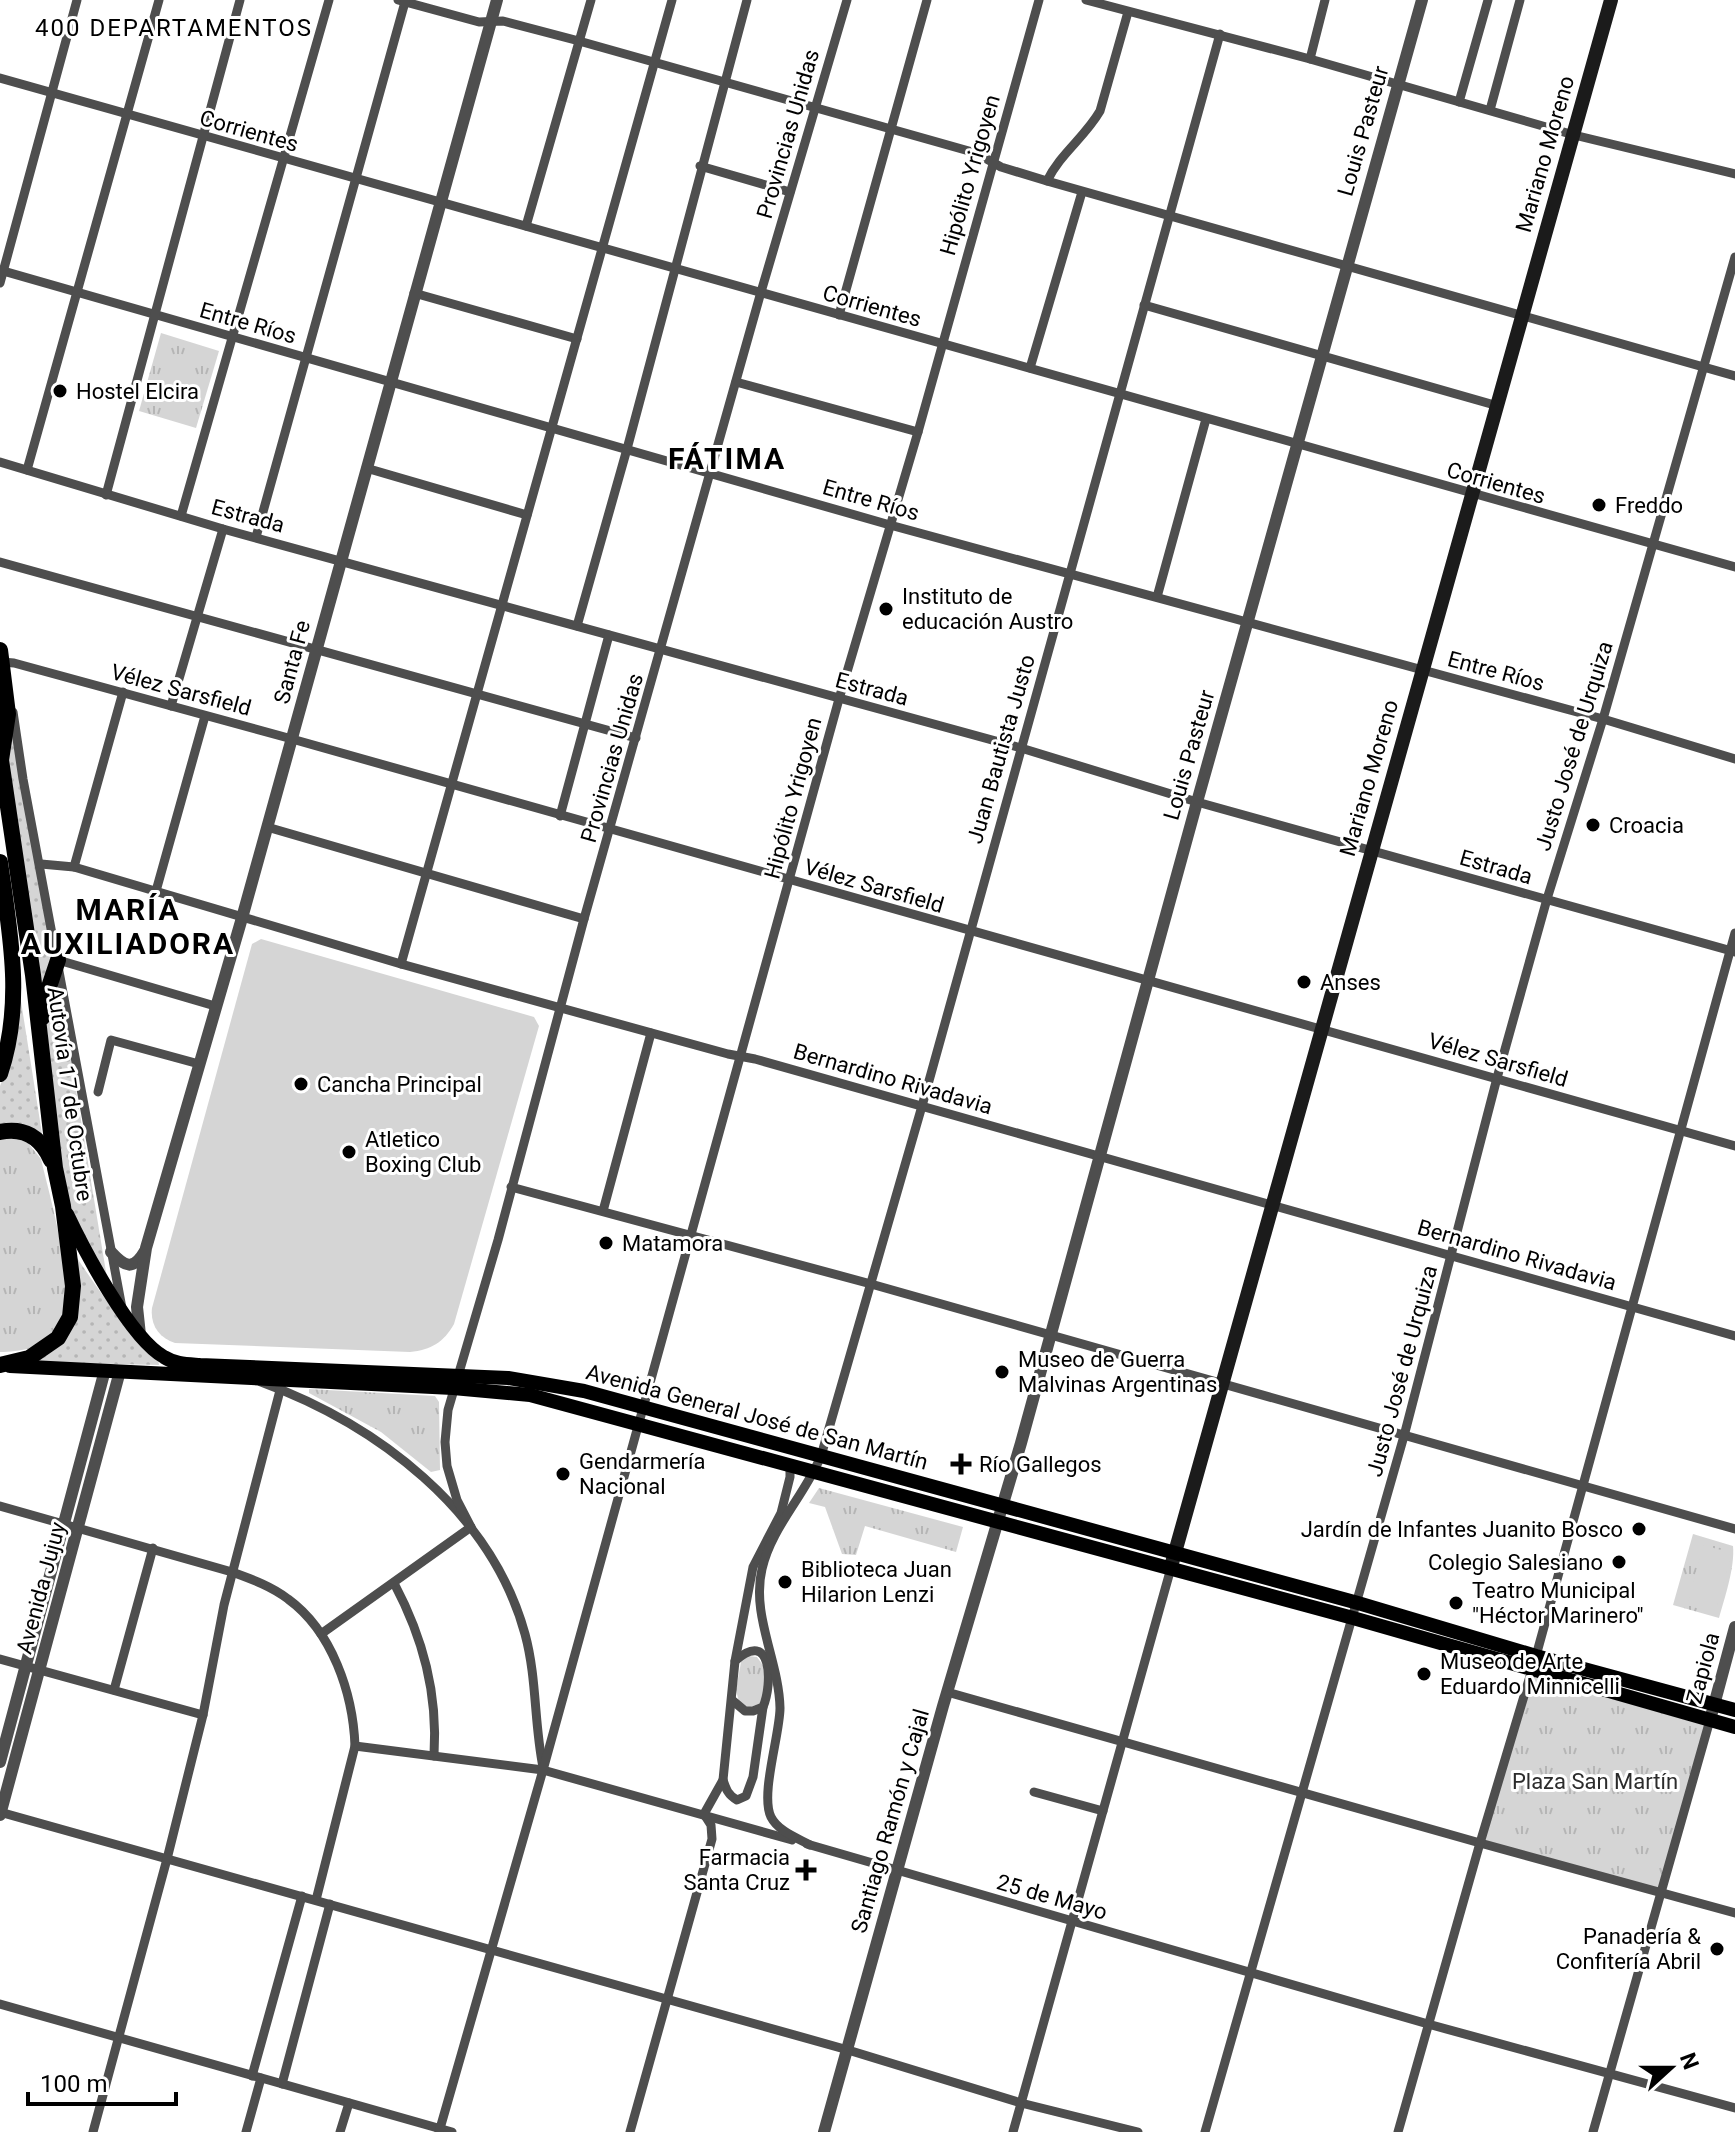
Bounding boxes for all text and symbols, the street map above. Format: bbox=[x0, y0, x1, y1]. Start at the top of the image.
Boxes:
district label: 400 DEPARTAMENTOS bbox=[35, 14, 313, 42]
street label: Provincias Unidas bbox=[752, 47, 824, 221]
street label: Louis Pasteur bbox=[1332, 63, 1394, 199]
street label: Mariano Moreno bbox=[1511, 73, 1579, 235]
street label: Hipólito Yrigoyen bbox=[935, 92, 1005, 258]
street label: Corrientes bbox=[197, 105, 301, 157]
street label: Corrientes bbox=[820, 280, 924, 332]
street label: Entre Ríos bbox=[197, 297, 299, 349]
place label: Hostel Elcira bbox=[76, 379, 199, 404]
marker: Hostel Elcira bbox=[51, 382, 69, 400]
district label: FÁTIMA bbox=[668, 441, 786, 476]
street label: Corrientes bbox=[1444, 457, 1548, 509]
street label: Entre Ríos bbox=[820, 474, 922, 526]
place label: Freddo bbox=[1615, 493, 1683, 518]
street label: Estrada bbox=[209, 494, 287, 538]
marker: Freddo bbox=[1590, 496, 1608, 514]
place label: Instituto de educación Austro bbox=[902, 584, 1073, 634]
marker: Instituto de educación Austro bbox=[877, 600, 895, 618]
street label: Santa Fe bbox=[269, 618, 315, 706]
street label: Justo José de Urquiza bbox=[1530, 638, 1618, 854]
street label: Entre Ríos bbox=[1445, 646, 1547, 696]
street label: Juan Bautista Justo bbox=[962, 652, 1040, 846]
street label: Vélez Sarsfield bbox=[108, 659, 254, 721]
street label: Estrada bbox=[833, 667, 911, 711]
street label: Provincias Unidas bbox=[576, 671, 648, 845]
street label: Louis Pasteur bbox=[1158, 687, 1220, 823]
street label: Mariano Moreno bbox=[1335, 697, 1403, 859]
street label: Hipólito Yrigoyen bbox=[759, 715, 827, 881]
place label: Croacia bbox=[1609, 813, 1684, 838]
marker: Croacia bbox=[1584, 816, 1602, 834]
street label: Estrada bbox=[1457, 845, 1535, 889]
street label: Vélez Sarsfield bbox=[801, 854, 947, 918]
district label: MARÍA AUXILIADORA bbox=[21, 892, 235, 961]
place label: Anses bbox=[1320, 970, 1381, 995]
marker: Anses bbox=[1295, 973, 1313, 991]
street label: Autovía 17 de Octubre bbox=[43, 985, 97, 1203]
street label: Vélez Sarsfield bbox=[1425, 1028, 1571, 1092]
street label: Bernardino Rivadavia bbox=[791, 1039, 995, 1119]
place label: Cancha Principal bbox=[317, 1072, 482, 1097]
marker: Cancha Principal bbox=[292, 1075, 310, 1093]
place label: Atletico Boxing Club bbox=[365, 1127, 481, 1177]
marker: Atletico Boxing Club bbox=[340, 1143, 358, 1161]
street label: Bernardino Rivadavia bbox=[1415, 1215, 1619, 1295]
place label: Matamora bbox=[622, 1231, 723, 1256]
marker: Matamora bbox=[597, 1234, 615, 1252]
street label: Justo José de Urquiza bbox=[1362, 1263, 1442, 1479]
place label: Museo de Guerra Malvinas Argentinas bbox=[1018, 1347, 1217, 1397]
street label: Avenida General José de San Martín bbox=[583, 1359, 931, 1475]
marker: Museo de Guerra Malvinas Argentinas bbox=[993, 1363, 1011, 1381]
place label: Gendarmería Nacional bbox=[579, 1449, 705, 1499]
place label: Río Gallegos bbox=[979, 1452, 1102, 1477]
marker: Río Gallegos bbox=[950, 1453, 972, 1475]
marker: Gendarmería Nacional bbox=[554, 1465, 572, 1483]
place label: Jardín de Infantes Juanito Bosco bbox=[1301, 1517, 1623, 1542]
street label: Avenida Jujuy bbox=[11, 1519, 71, 1657]
marker: Jardín de Infantes Juanito Bosco bbox=[1630, 1520, 1648, 1538]
place label: Colegio Salesiano bbox=[1428, 1550, 1603, 1575]
marker: Colegio Salesiano bbox=[1610, 1553, 1628, 1571]
place label: Biblioteca Juan Hilarion Lenzi bbox=[801, 1557, 952, 1607]
marker: Biblioteca Juan Hilarion Lenzi bbox=[776, 1573, 794, 1591]
place label: Teatro Municipal "Héctor Marinero" bbox=[1472, 1578, 1644, 1628]
marker: Teatro Municipal "Héctor Marinero" bbox=[1447, 1594, 1465, 1612]
street label: Zapiola bbox=[1682, 1630, 1724, 1706]
place label: Museo de Arte Eduardo Minnicelli bbox=[1440, 1649, 1620, 1699]
marker: Museo de Arte Eduardo Minnicelli bbox=[1415, 1665, 1433, 1683]
street label: Santiago Ramón y Cajal bbox=[846, 1706, 934, 1936]
park label: Plaza San Martín bbox=[1512, 1769, 1678, 1794]
place label: Farmacia Santa Cruz bbox=[683, 1845, 790, 1895]
marker: Farmacia Santa Cruz bbox=[797, 1861, 815, 1879]
street label: 25 de Mayo bbox=[994, 1869, 1110, 1925]
place label: Panadería & Confitería Abril bbox=[1556, 1924, 1701, 1974]
marker: Panadería & Confitería Abril bbox=[1708, 1940, 1726, 1958]
north arrow bbox=[1631, 2028, 1711, 2108]
text: N bbox=[1675, 2049, 1704, 2073]
scale bar bbox=[28, 2056, 176, 2106]
text: 100 m bbox=[40, 2070, 107, 2098]

